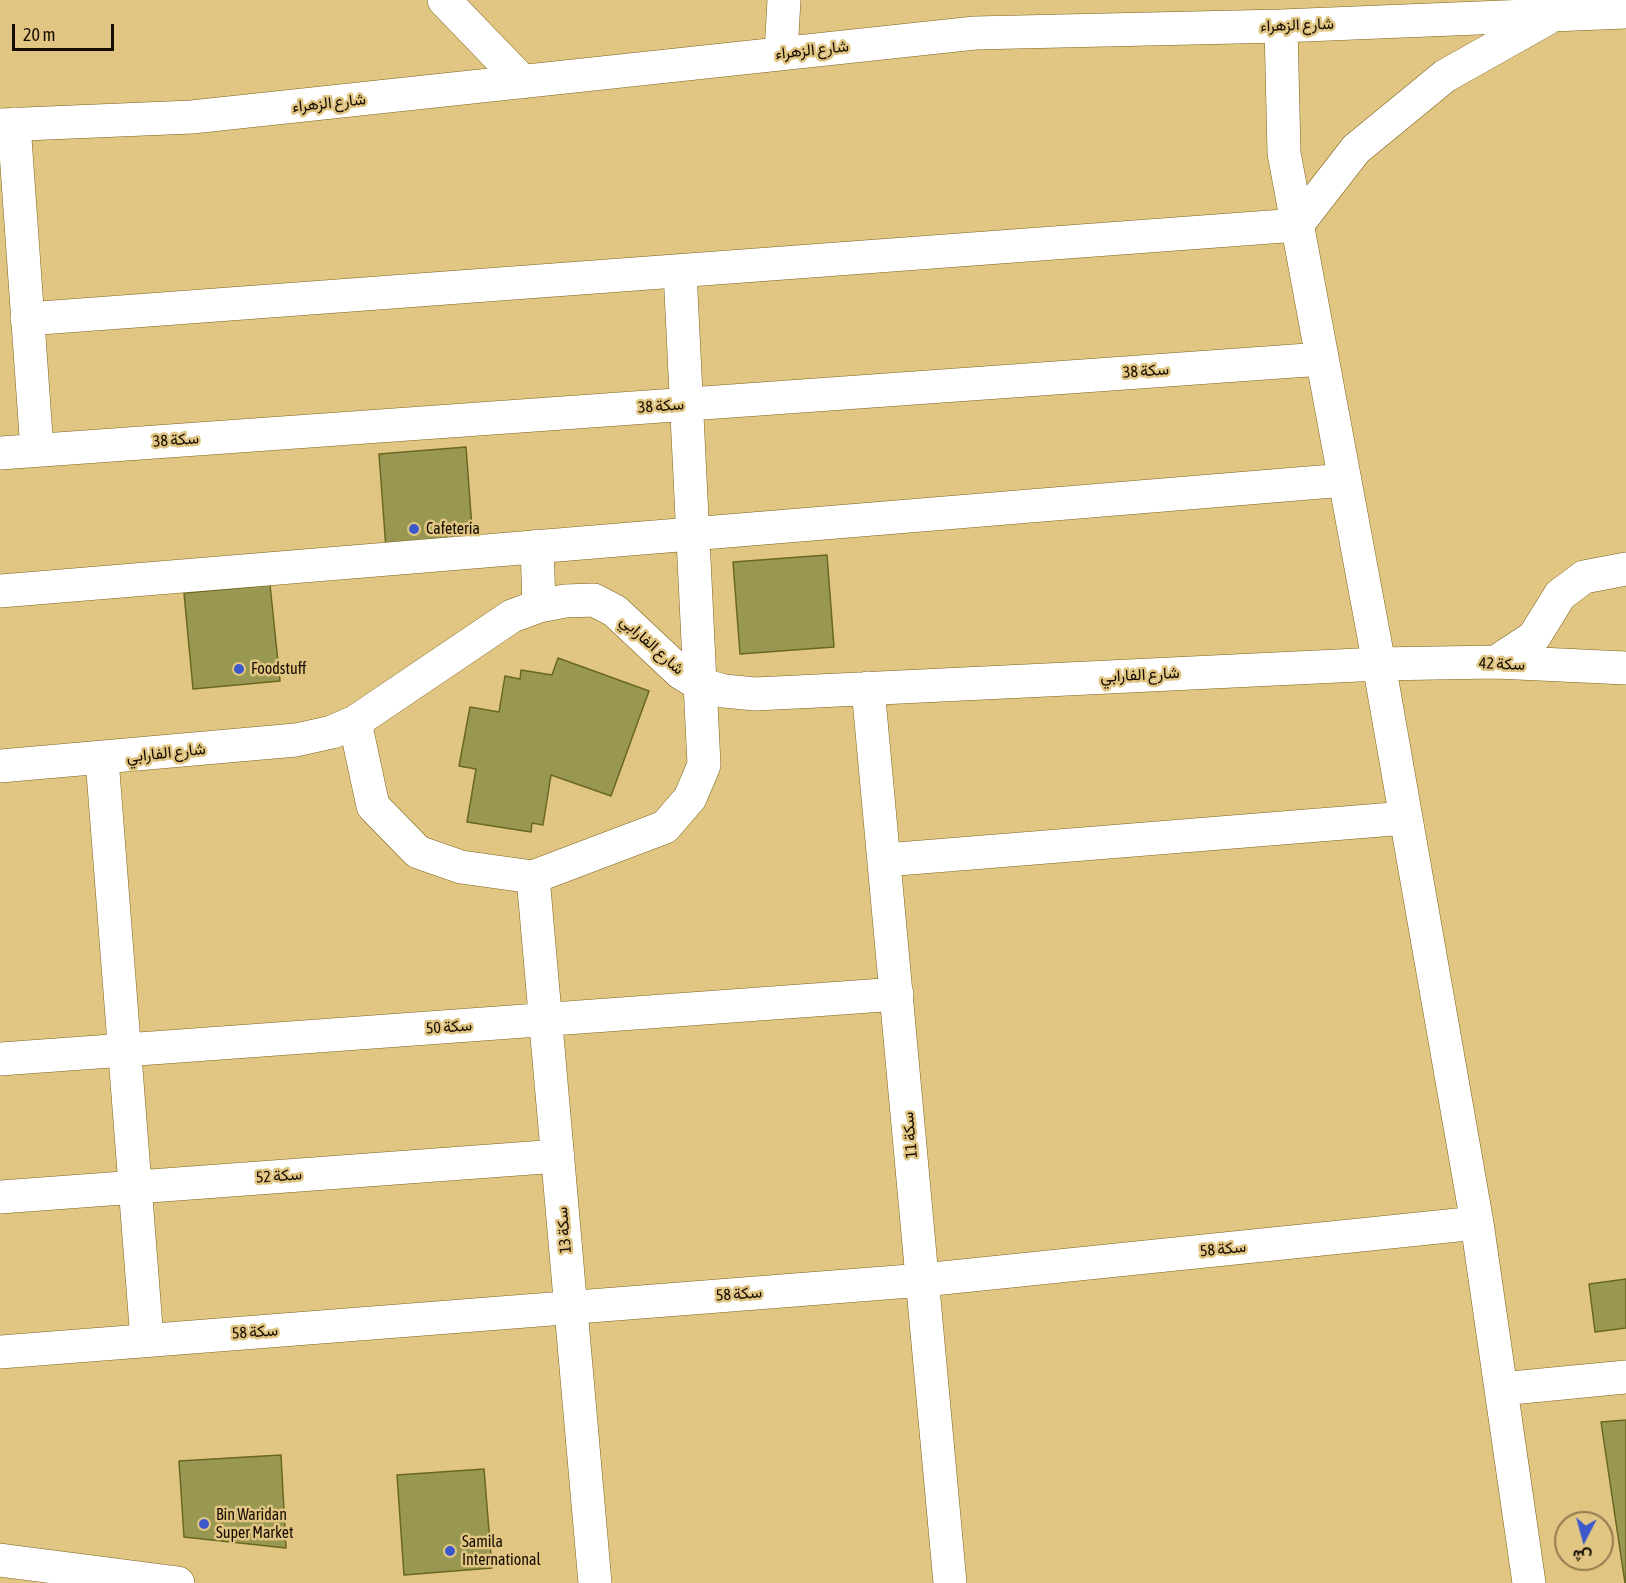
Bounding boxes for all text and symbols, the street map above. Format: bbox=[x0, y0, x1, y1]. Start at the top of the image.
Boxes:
scale bar bbox=[15, 12, 117, 50]
street label: شارع الزهراء bbox=[1260, 14, 1334, 36]
text: 20 m bbox=[23, 24, 55, 45]
street label: شارع الزهراء bbox=[774, 37, 850, 63]
street label: شارع الزهراء bbox=[291, 90, 367, 116]
street label: سكة 38 bbox=[1122, 360, 1170, 382]
street label: سكة 38 bbox=[637, 395, 685, 417]
street label: سكة 38 bbox=[152, 429, 200, 451]
place label: Cafeteria bbox=[426, 519, 480, 539]
marker: Cafeteria bbox=[407, 522, 421, 536]
street label: شارع الفارابي bbox=[616, 611, 688, 679]
street label: سكة 42 bbox=[1479, 654, 1525, 674]
place label: Foodstuff bbox=[251, 659, 306, 679]
marker: Foodstuff bbox=[232, 662, 246, 676]
street label: شارع الفارابي bbox=[1100, 663, 1180, 687]
street label: شارع الفارابي bbox=[125, 739, 207, 767]
street label: سكة 50 bbox=[425, 1016, 473, 1038]
street label: سكة 11 bbox=[898, 1111, 922, 1159]
street label: سكة 52 bbox=[255, 1165, 303, 1187]
street label: سكة 13 bbox=[552, 1206, 576, 1254]
street label: سكة 58 bbox=[1199, 1237, 1247, 1261]
street label: سكة 58 bbox=[715, 1283, 763, 1305]
street label: سكة 58 bbox=[231, 1321, 279, 1343]
place label: Bin Waridan Super Market bbox=[216, 1505, 294, 1543]
north arrow bbox=[1554, 1511, 1614, 1571]
marker: Bin Waridan Super Market bbox=[197, 1517, 211, 1531]
place label: Samila International bbox=[462, 1532, 541, 1570]
marker: Samila International bbox=[443, 1544, 457, 1558]
text: ش bbox=[1572, 1547, 1593, 1567]

